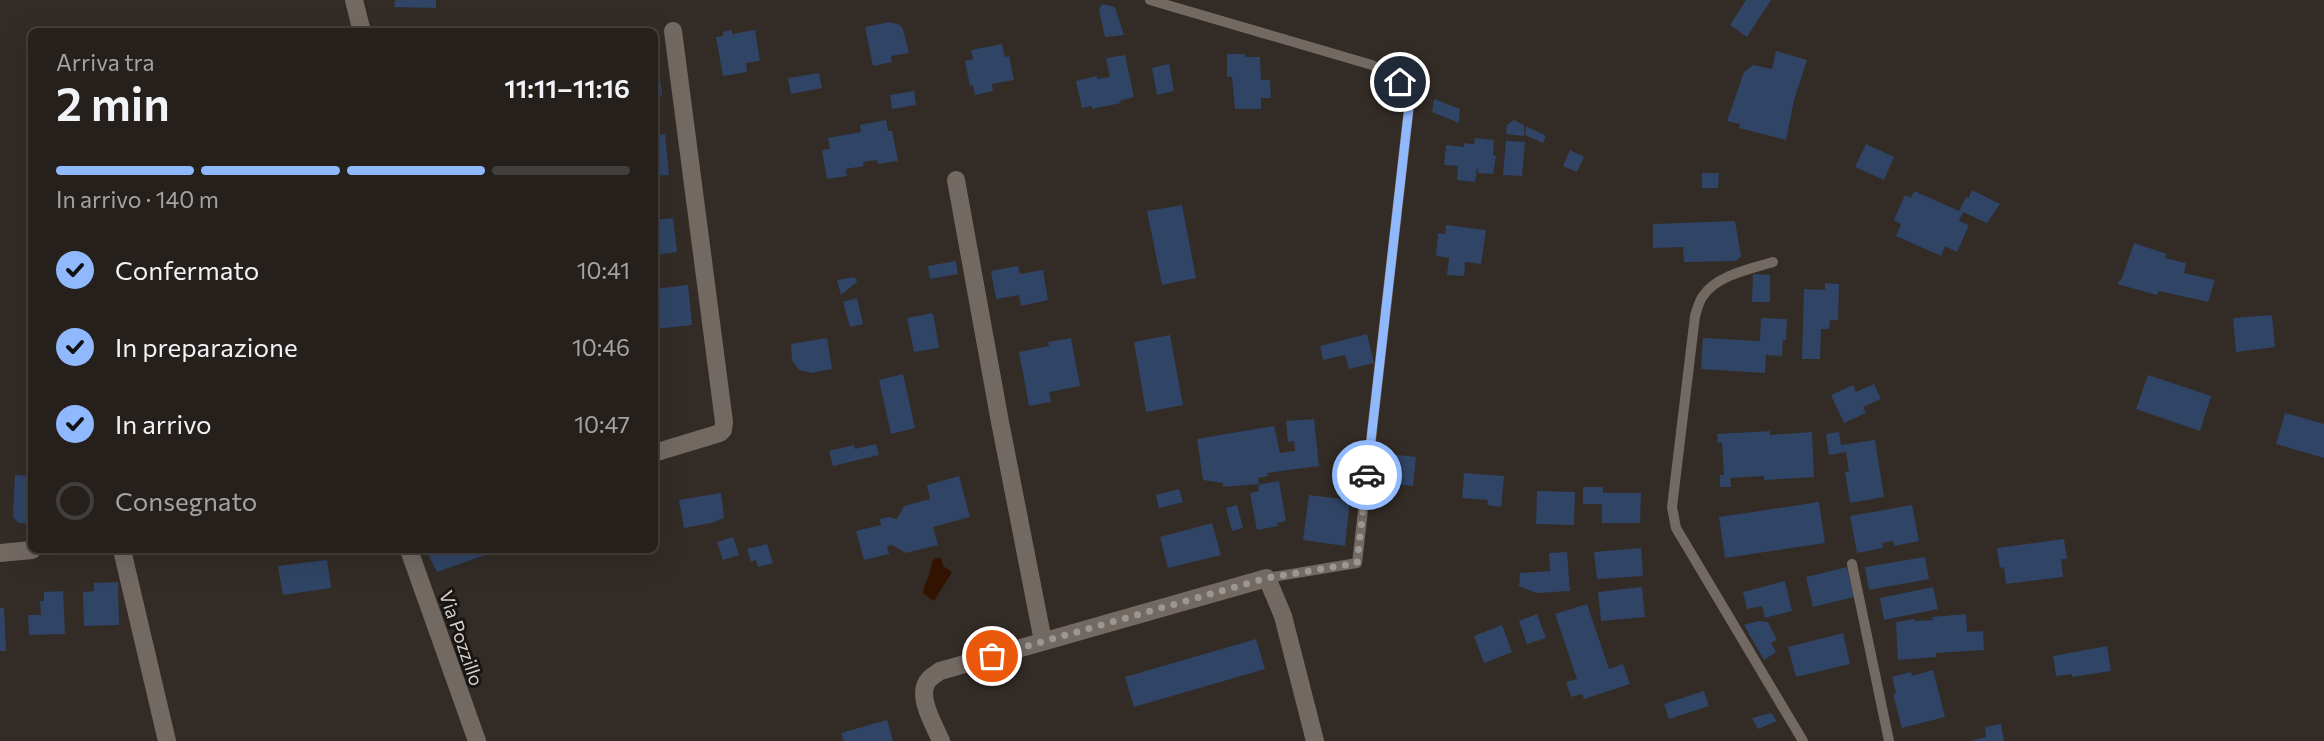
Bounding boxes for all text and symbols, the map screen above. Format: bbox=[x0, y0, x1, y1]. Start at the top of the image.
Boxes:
text: Arriva tra bbox=[56, 48, 155, 76]
pin bbox=[1370, 52, 1430, 112]
icon: home bbox=[1381, 63, 1419, 101]
text: 11:11–11:16 bbox=[504, 72, 630, 103]
text: 2 min bbox=[56, 74, 170, 130]
text: In arrivo · 140 m bbox=[56, 185, 219, 213]
icon: check bbox=[56, 251, 94, 289]
text: Confermato bbox=[115, 254, 259, 285]
text: 10:41 bbox=[577, 256, 630, 284]
icon: check bbox=[56, 328, 94, 366]
text: In preparazione bbox=[115, 331, 298, 362]
text: 10:46 bbox=[572, 333, 630, 361]
icon: check bbox=[56, 405, 94, 443]
text: In arrivo bbox=[115, 408, 212, 439]
text: 10:47 bbox=[574, 410, 630, 438]
courier bbox=[1332, 440, 1402, 510]
icon: car bbox=[1348, 456, 1386, 494]
text: Consegnato bbox=[115, 485, 257, 516]
street label: Via Pozzillo bbox=[435, 587, 489, 689]
pin bbox=[962, 626, 1022, 686]
icon: bag bbox=[973, 637, 1011, 675]

